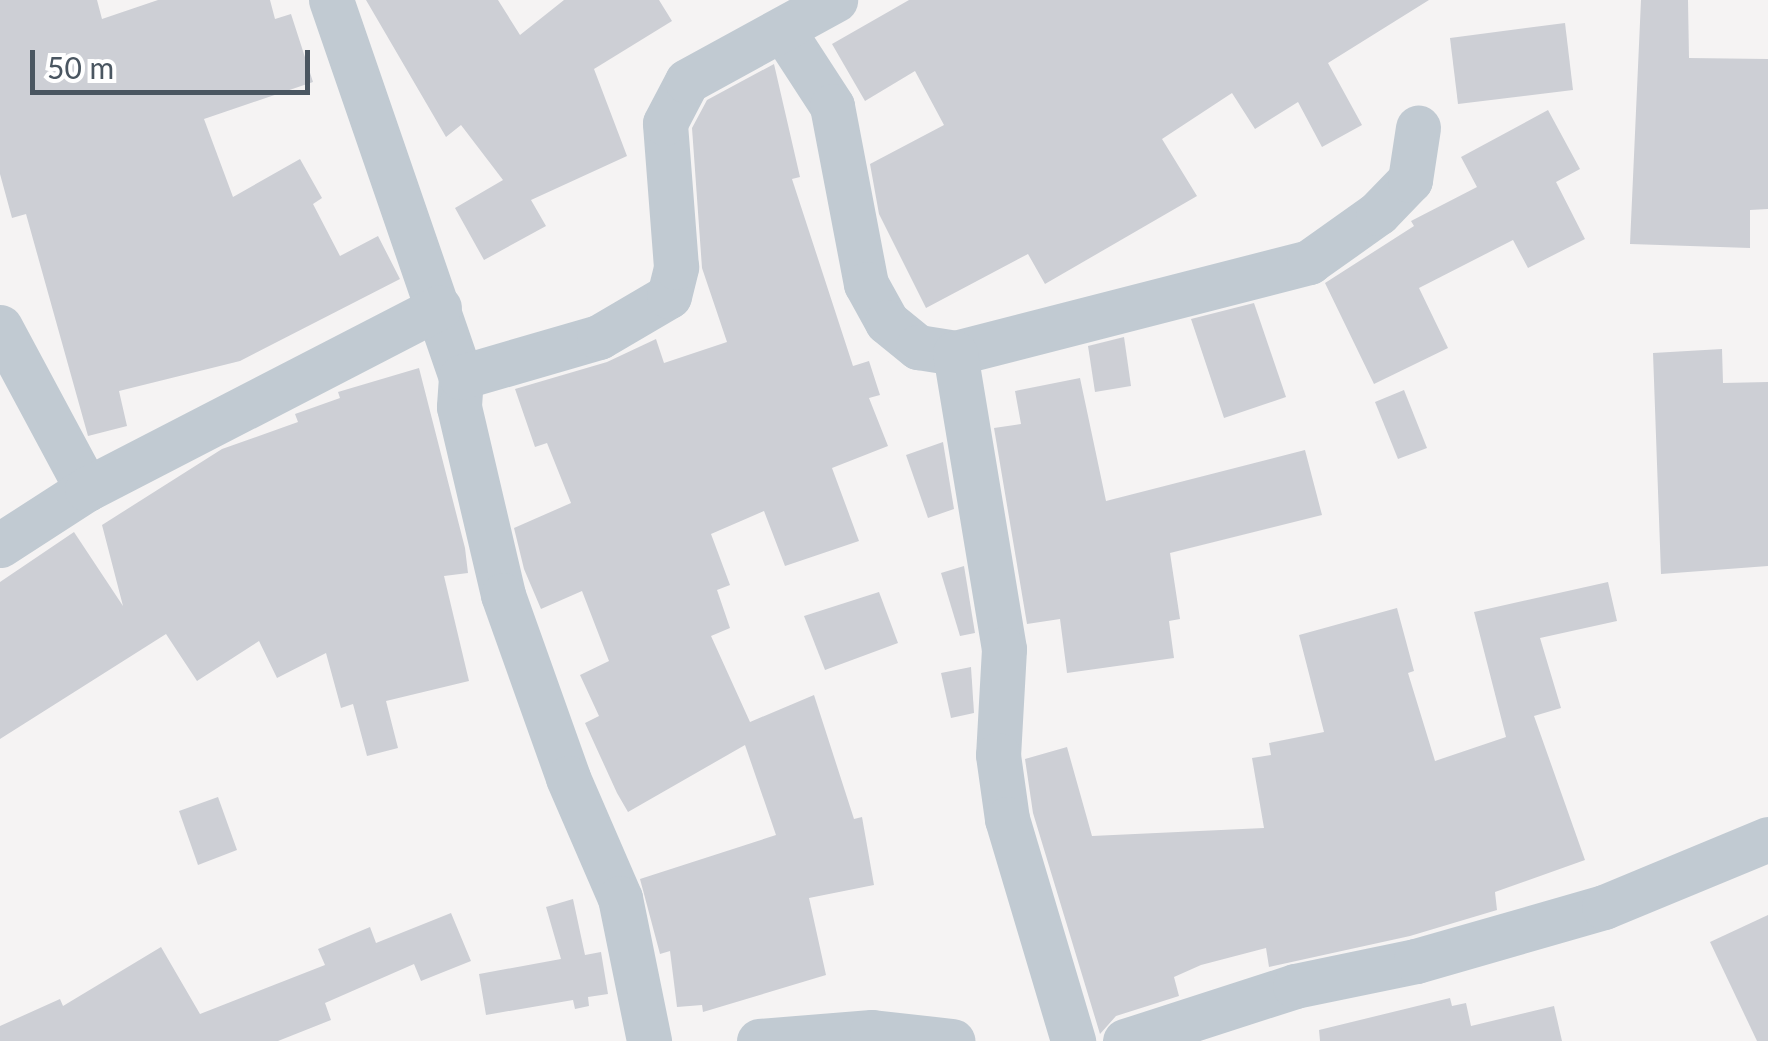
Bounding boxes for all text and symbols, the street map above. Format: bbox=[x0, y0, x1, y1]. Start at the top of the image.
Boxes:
scale bar bbox=[35, 30, 315, 92]
text: 50 m bbox=[47, 49, 114, 85]

